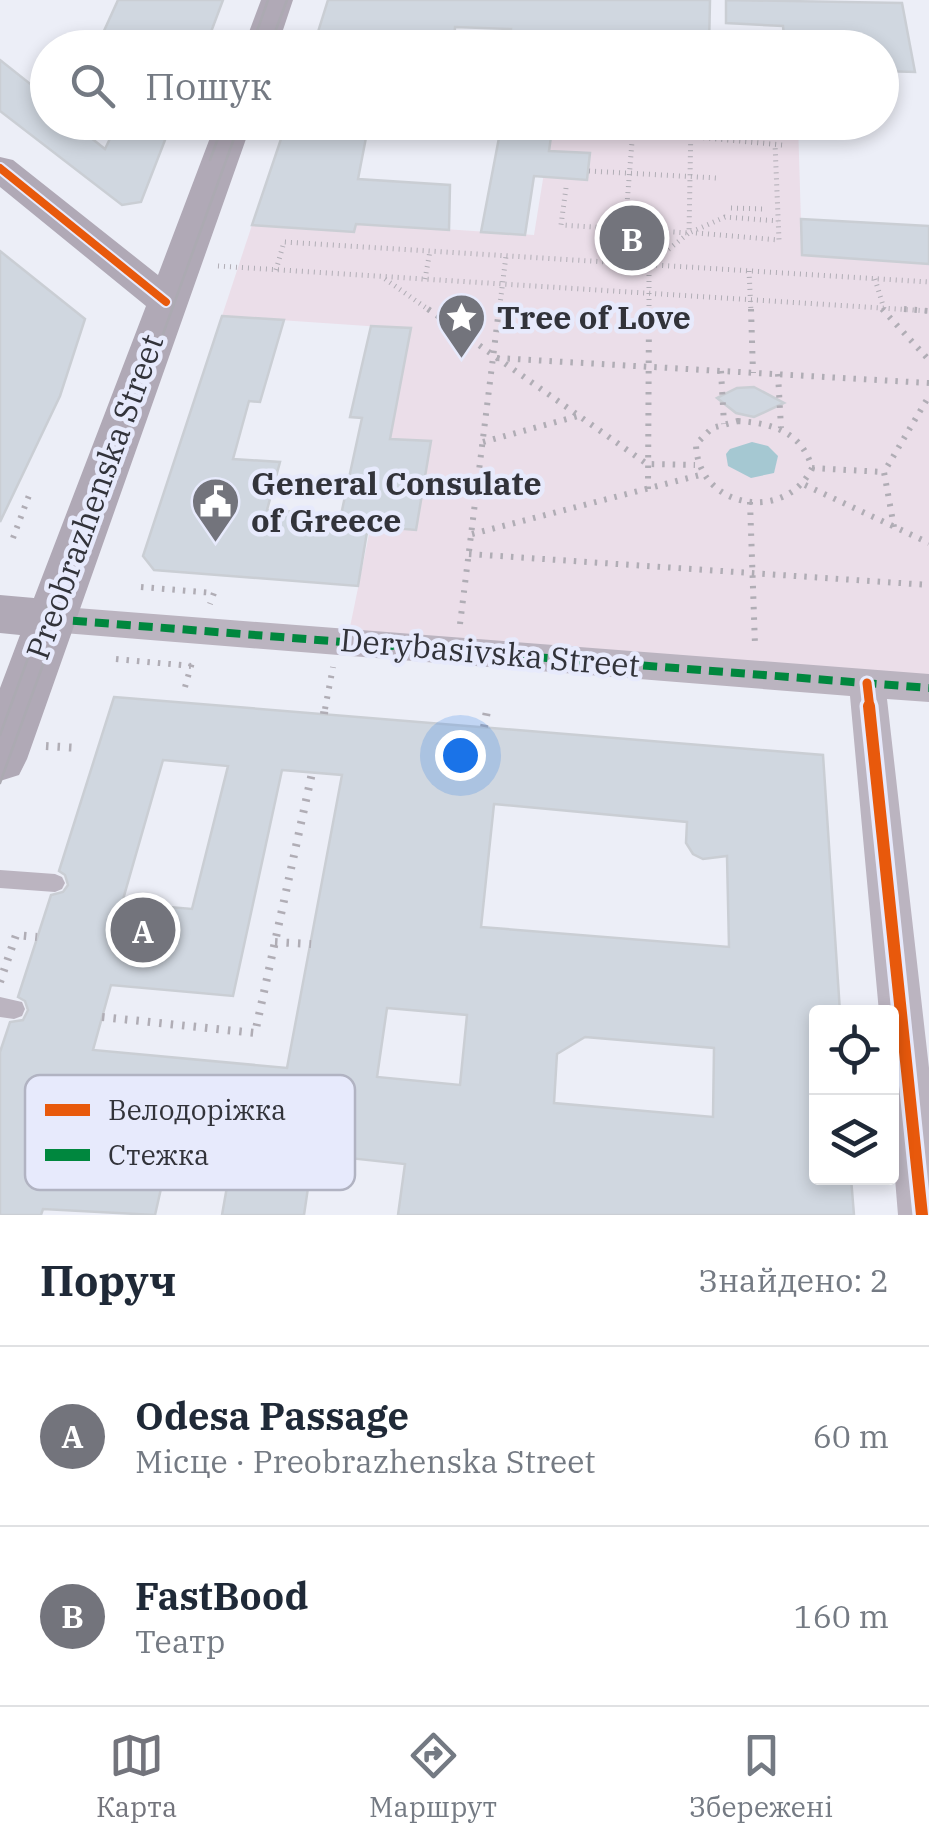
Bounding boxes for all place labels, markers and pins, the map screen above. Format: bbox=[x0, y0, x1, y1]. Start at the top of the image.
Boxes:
pin: B bbox=[600, 200, 664, 276]
place icon: Tree of Love bbox=[436, 292, 488, 360]
place label: Tree of Love bbox=[497, 296, 691, 338]
place label: General Consulate of Greece bbox=[251, 462, 542, 541]
public building icon: General Consulate of Greece bbox=[190, 476, 242, 544]
pin: A bbox=[110, 892, 176, 968]

